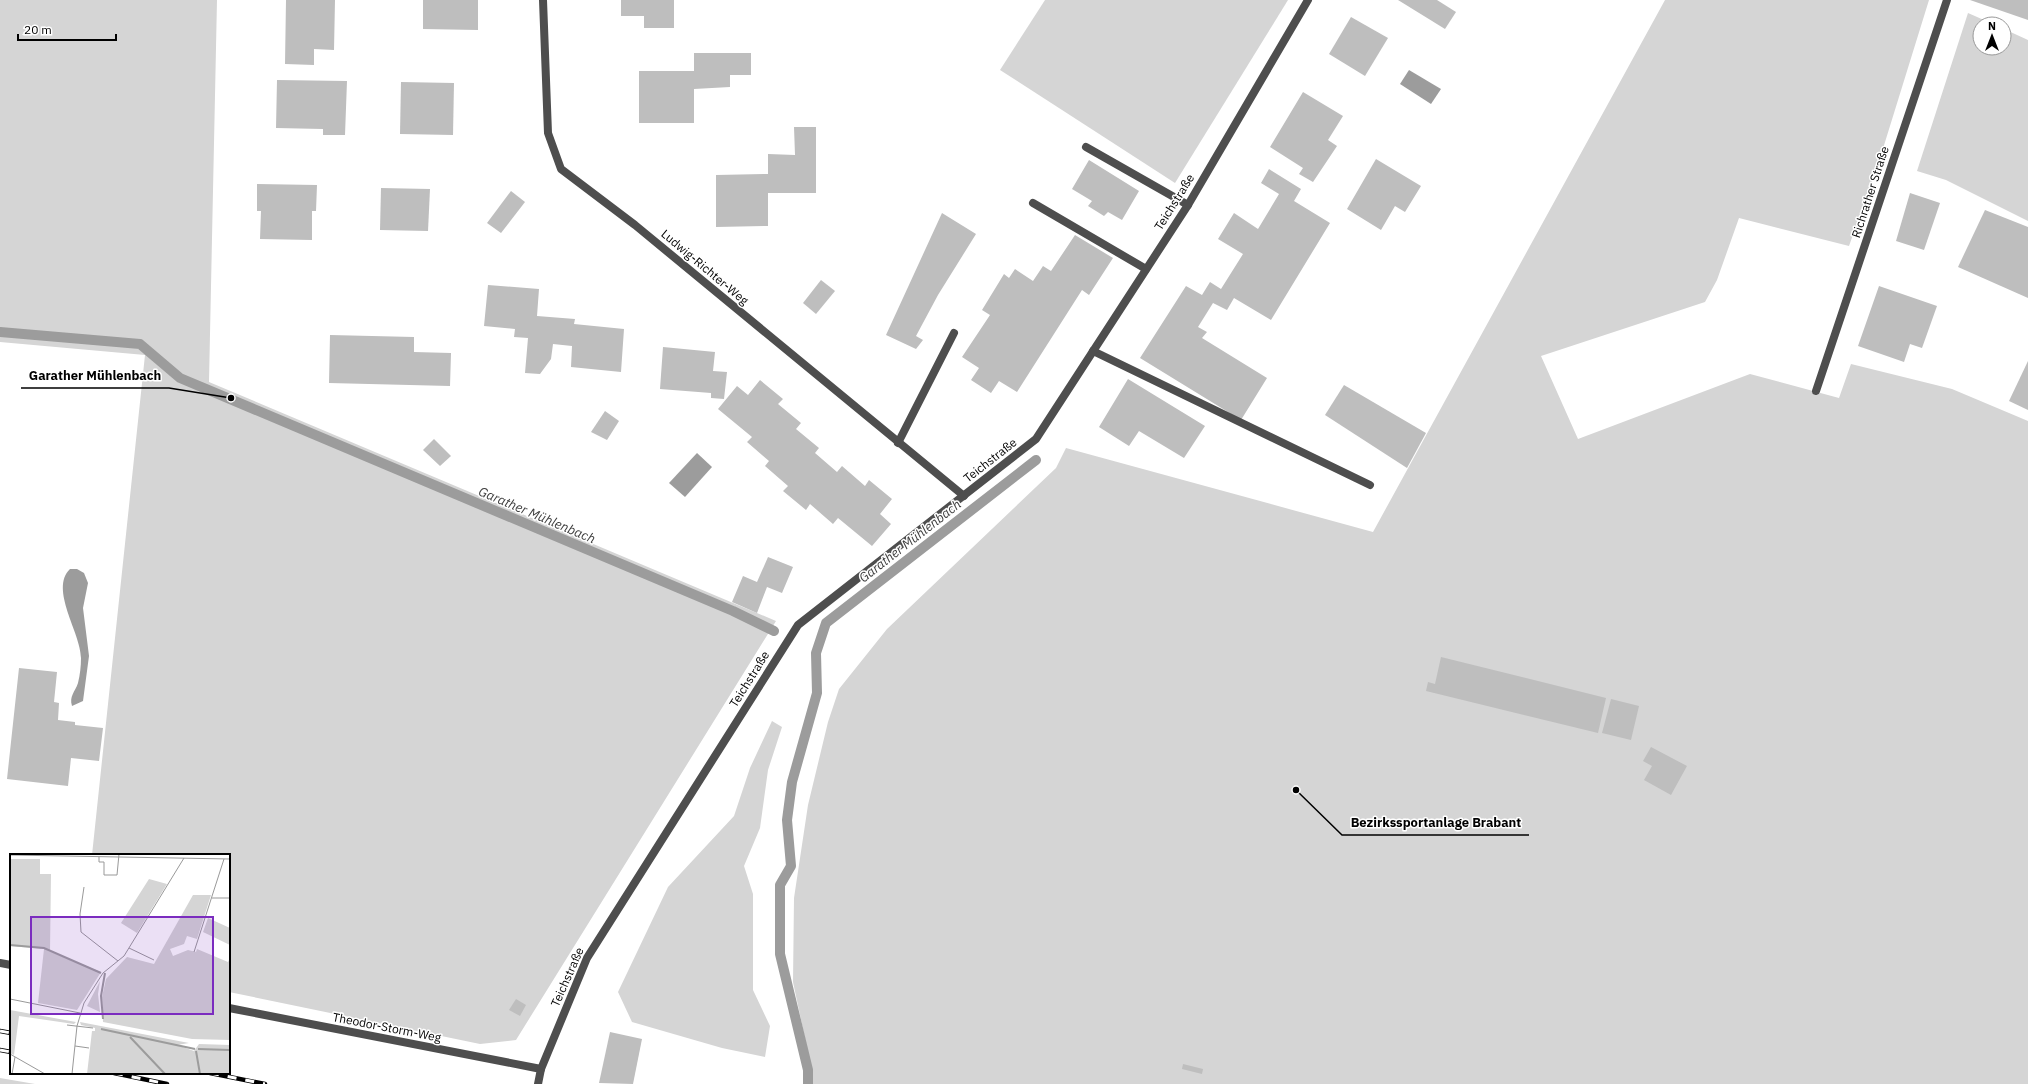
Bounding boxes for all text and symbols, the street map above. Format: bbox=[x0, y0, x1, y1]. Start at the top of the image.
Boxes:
scale bar bbox=[18, 16, 116, 42]
north arrow bbox=[1972, 16, 2012, 56]
text: N bbox=[1988, 19, 1996, 33]
text: 20 m bbox=[24, 22, 52, 37]
street label: Richrather Straße bbox=[1848, 144, 1892, 240]
street label: Teichstraße bbox=[1151, 171, 1197, 233]
street label: Ludwig-Richter-Weg bbox=[658, 226, 752, 308]
callout: Garather Mühlenbach bbox=[21, 363, 169, 388]
text: Garather Mühlenbach bbox=[29, 367, 161, 384]
street label: Teichstraße bbox=[960, 434, 1020, 485]
water label: Garather Mühlenbach bbox=[476, 483, 598, 547]
water label: Garather Mühlenbach bbox=[855, 496, 965, 586]
street label: Teichstraße bbox=[726, 648, 772, 710]
callout: Bezirkssportanlage Brabant bbox=[1342, 810, 1529, 835]
text: Bezirkssportanlage Brabant bbox=[1351, 814, 1521, 831]
inset map bbox=[10, 854, 230, 1074]
street label: Teichstraße bbox=[547, 945, 587, 1009]
street label: Theodor-Storm-Weg bbox=[331, 1009, 443, 1045]

